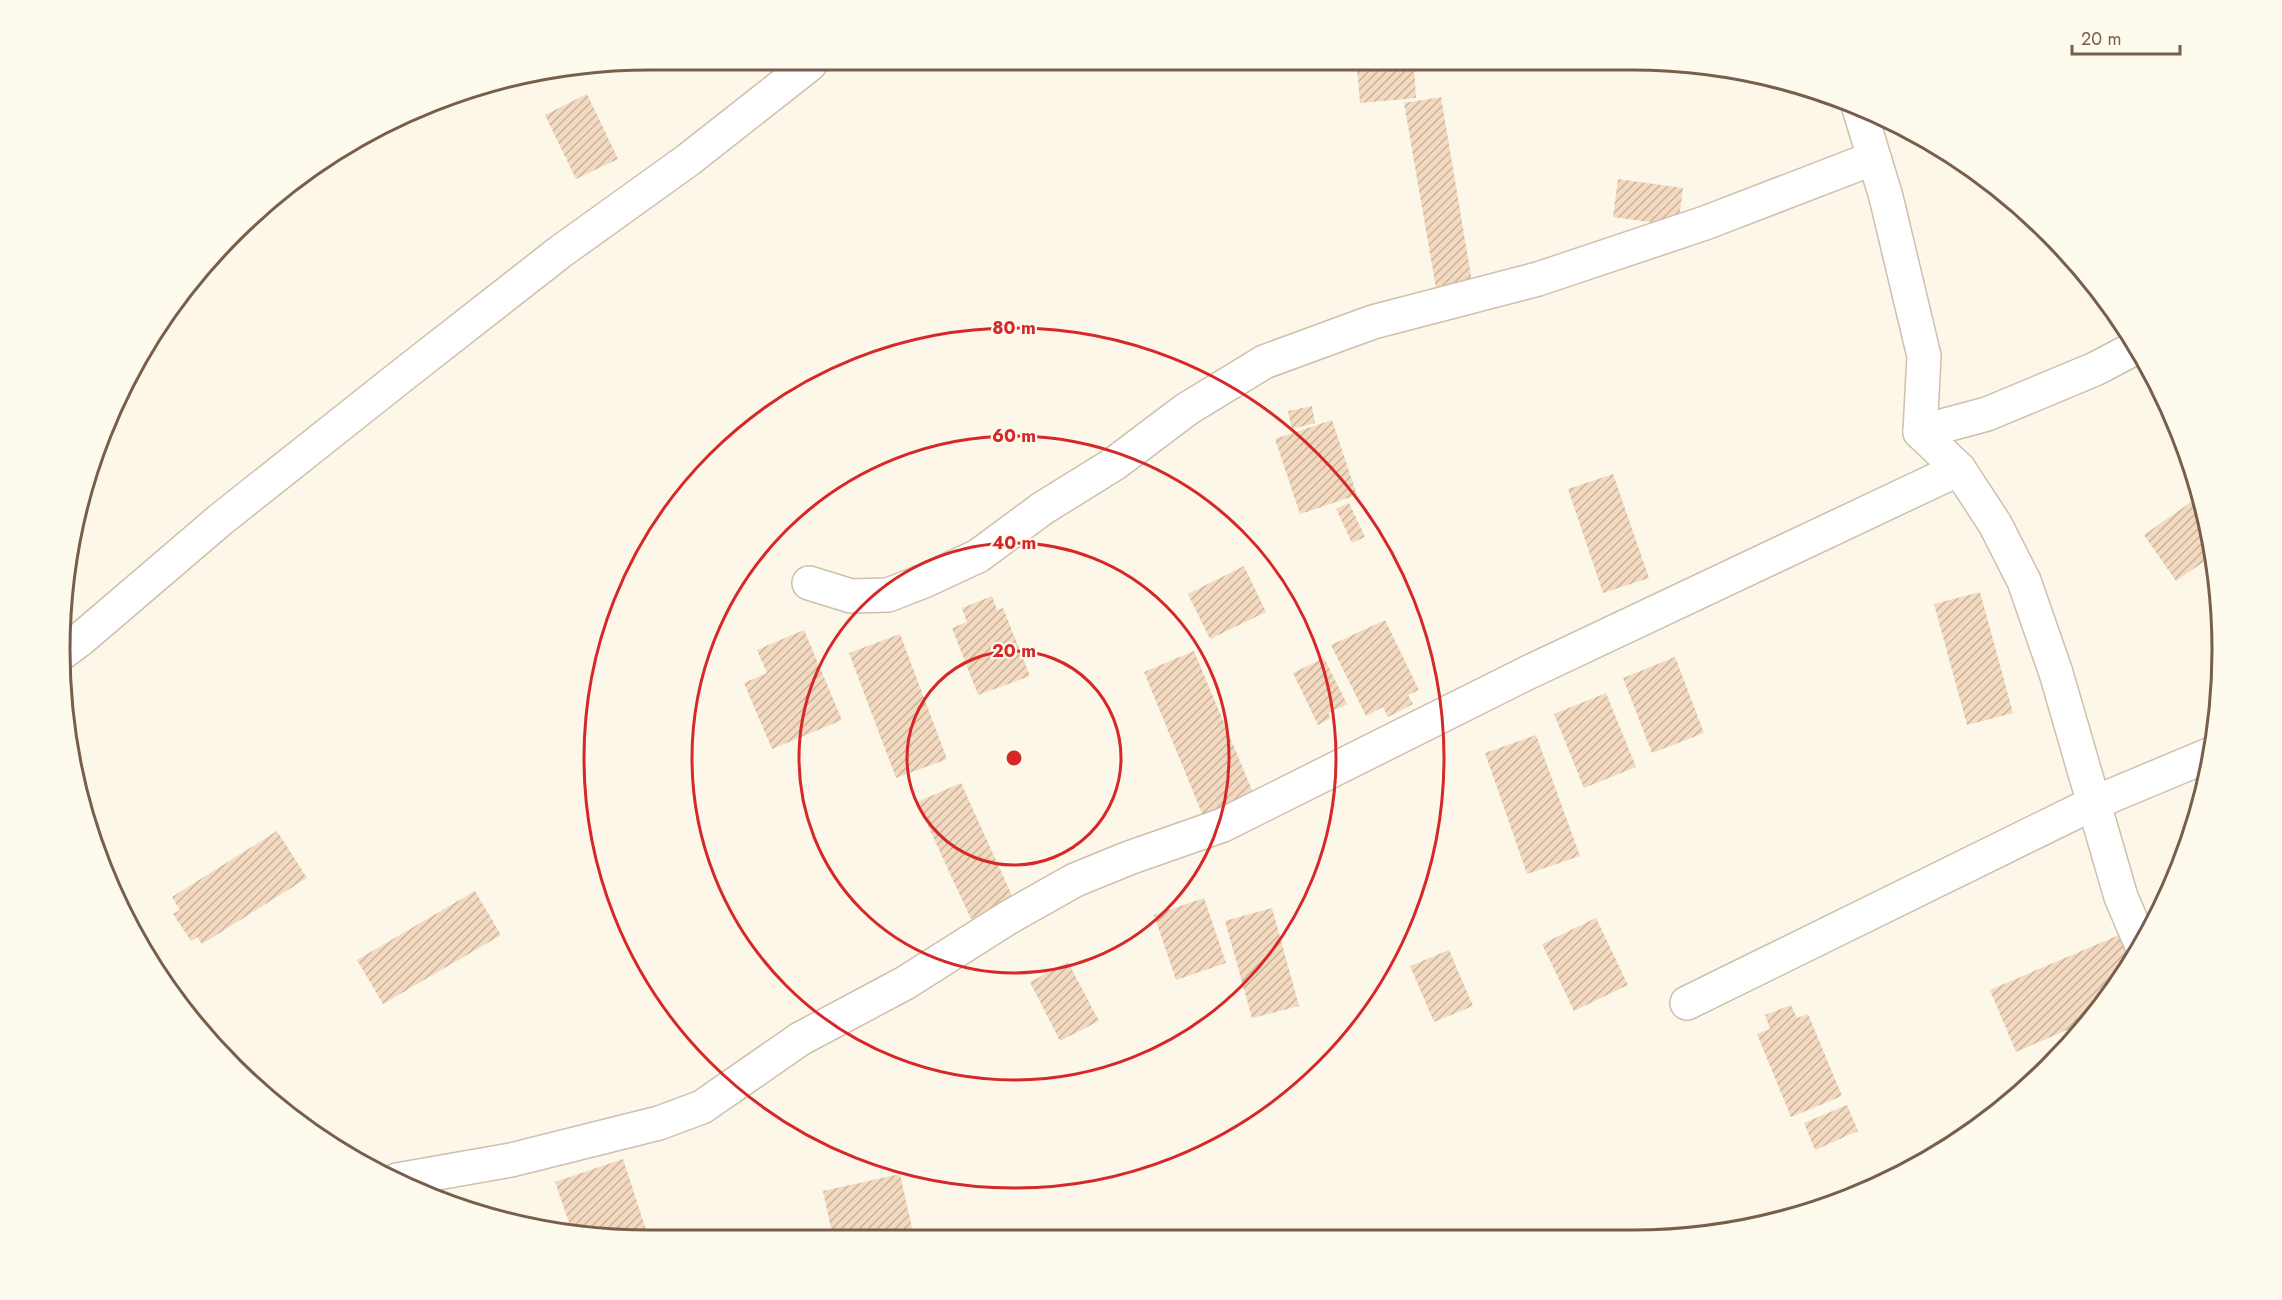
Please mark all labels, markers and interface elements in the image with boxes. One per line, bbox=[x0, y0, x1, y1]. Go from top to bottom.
scale bar bbox=[2072, 18, 2180, 56]
text: 20 m bbox=[2081, 26, 2121, 52]
text: 80 m bbox=[992, 315, 1036, 341]
text: 60 m bbox=[992, 423, 1036, 449]
text: 40 m bbox=[992, 530, 1036, 556]
text: 20 m bbox=[992, 638, 1036, 664]
centre of rings bbox=[1004, 748, 1024, 768]

